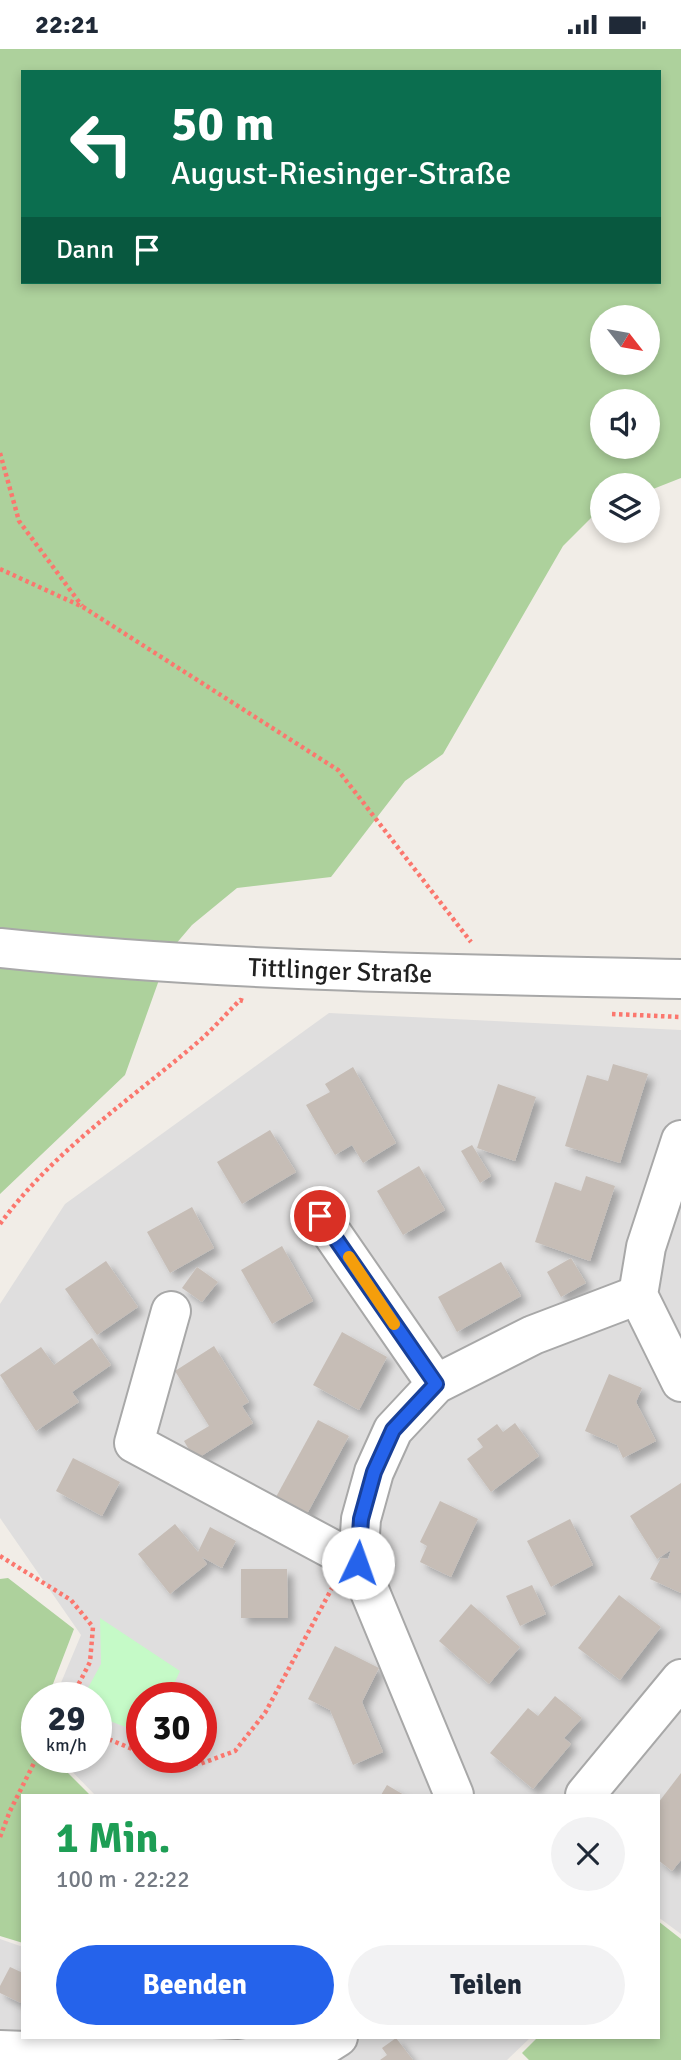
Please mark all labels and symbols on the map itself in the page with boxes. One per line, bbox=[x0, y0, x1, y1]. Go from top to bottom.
north arrow bbox=[590, 305, 660, 375]
street label: Tittlinger Straße bbox=[247, 952, 433, 991]
pin bbox=[290, 1186, 350, 1246]
position arrow bbox=[321, 1526, 395, 1600]
speed limit sign: 30 bbox=[126, 1682, 217, 1773]

